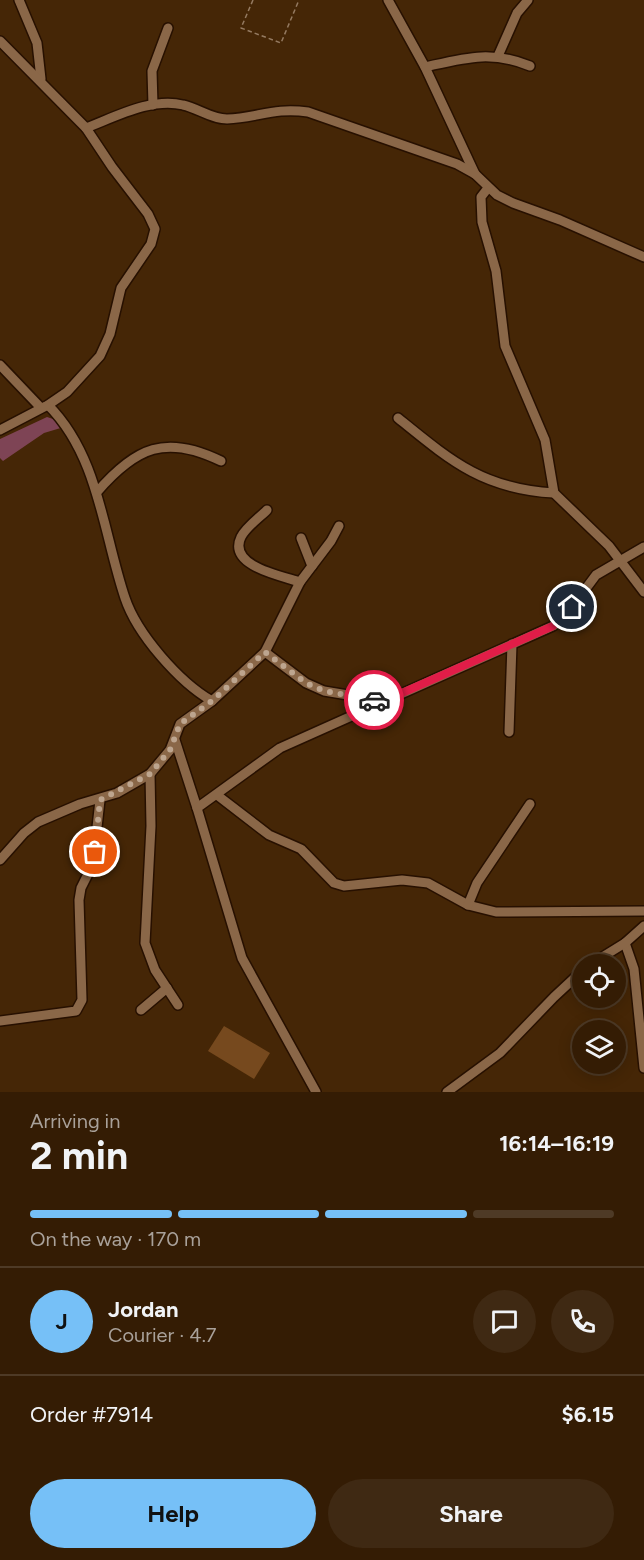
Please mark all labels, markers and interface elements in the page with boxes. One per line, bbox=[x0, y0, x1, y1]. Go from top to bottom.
pin bbox=[546, 581, 597, 632]
icon: home bbox=[555, 590, 588, 623]
courier bbox=[344, 670, 404, 730]
icon: car bbox=[358, 684, 391, 717]
pin bbox=[69, 826, 120, 877]
icon: bag bbox=[78, 835, 111, 868]
map controls bbox=[572, 954, 626, 1074]
button: locate bbox=[572, 954, 626, 1008]
button: layers bbox=[572, 1020, 626, 1074]
text: Arriving in bbox=[30, 1109, 120, 1133]
text: 16:14–16:19 bbox=[499, 1130, 614, 1157]
text: 2 min bbox=[30, 1132, 128, 1179]
text: On the way · 170 m bbox=[30, 1227, 201, 1251]
button: chat bbox=[473, 1290, 536, 1353]
button: phone bbox=[551, 1290, 614, 1353]
text: Jordan bbox=[108, 1296, 179, 1323]
text: J bbox=[55, 1308, 68, 1335]
text: Courier · 4.7 bbox=[108, 1323, 217, 1347]
text: Order #7914 bbox=[30, 1401, 153, 1428]
text: $6.15 bbox=[562, 1401, 614, 1428]
button: Help bbox=[30, 1479, 316, 1548]
button: Share bbox=[328, 1479, 614, 1548]

